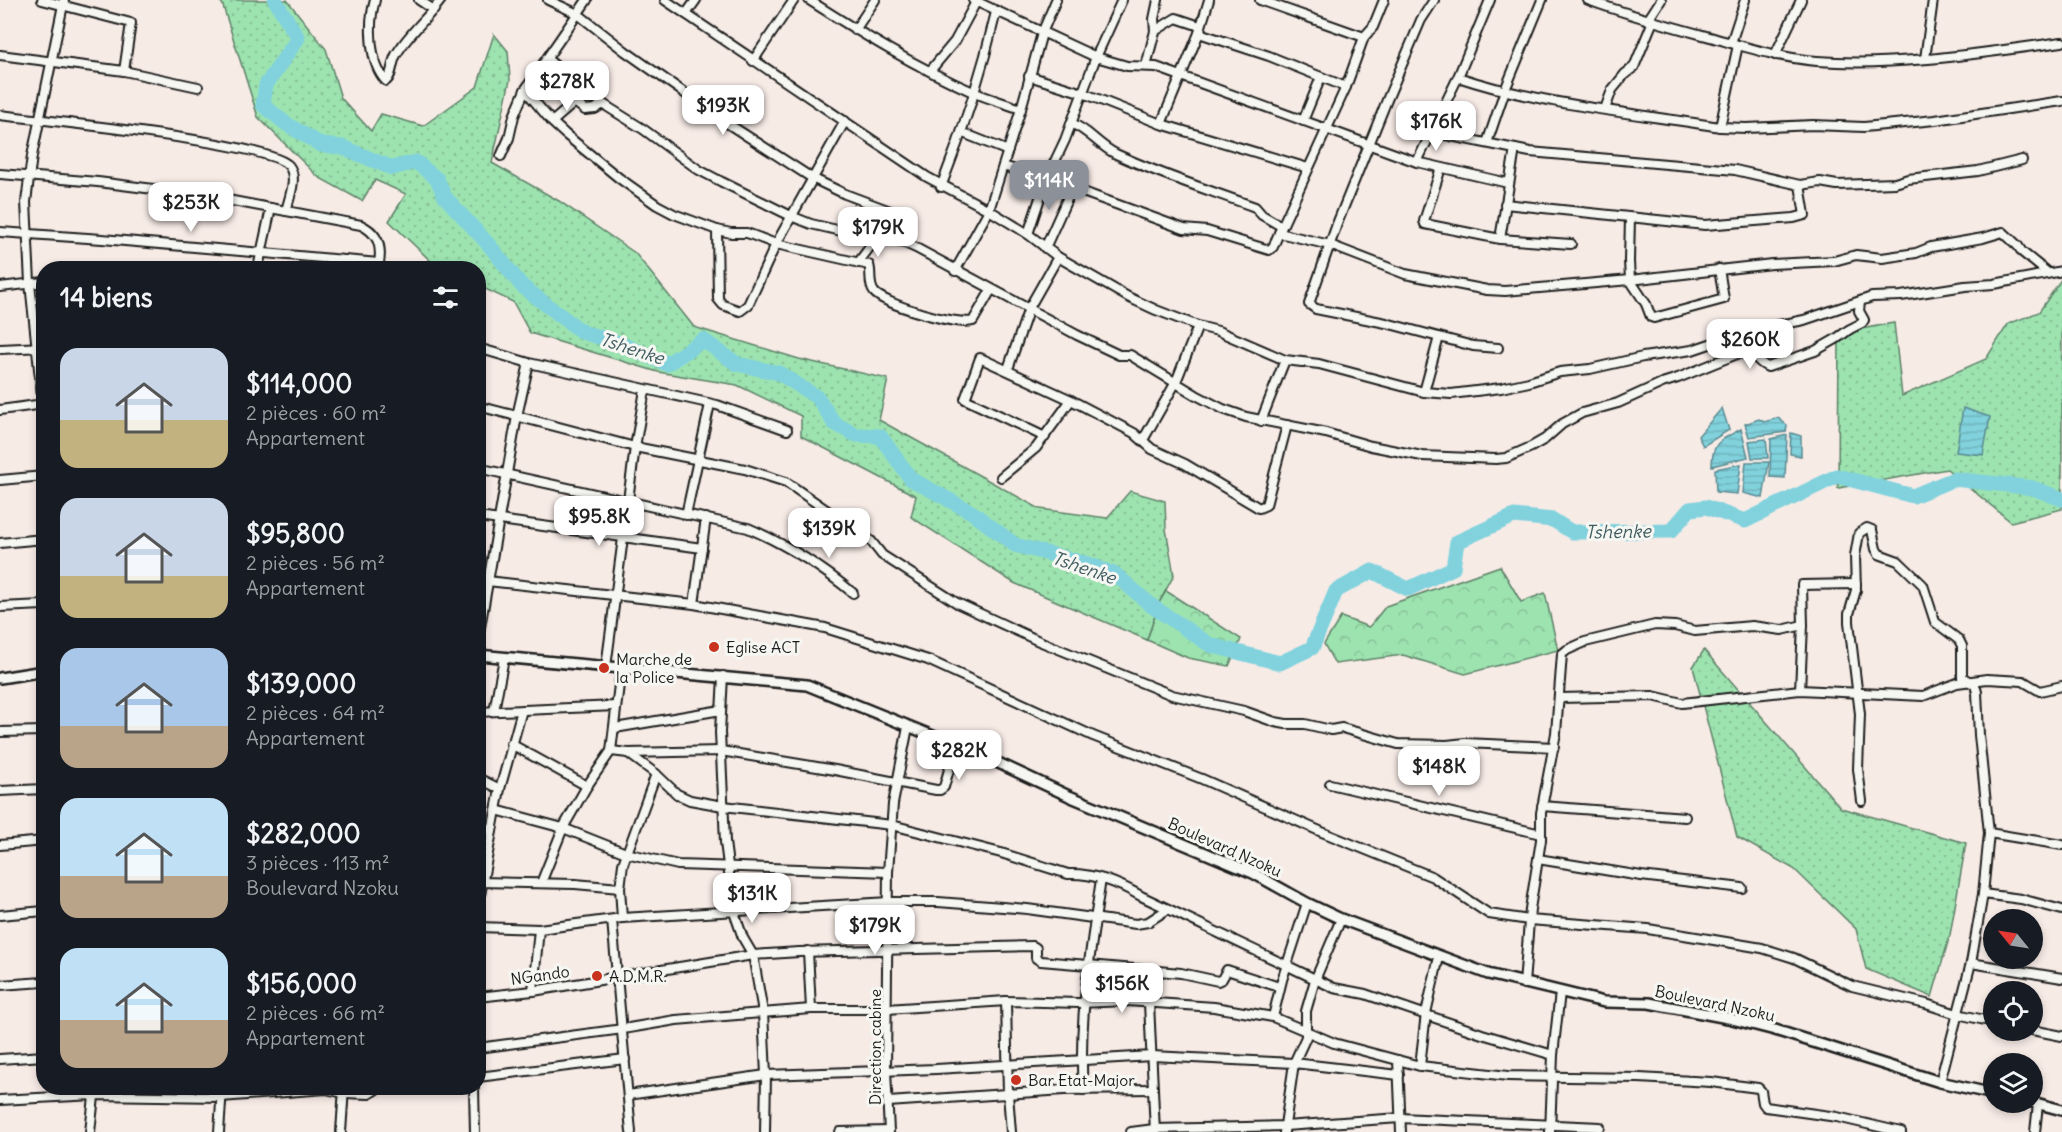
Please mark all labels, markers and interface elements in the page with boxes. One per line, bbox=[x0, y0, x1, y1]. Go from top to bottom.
pin: $278K bbox=[525, 61, 609, 112]
text: $278K bbox=[539, 68, 595, 93]
pin: $193K bbox=[681, 85, 765, 136]
text: $193K bbox=[696, 92, 750, 117]
pin: $176K bbox=[1394, 101, 1478, 152]
text: $176K bbox=[1410, 108, 1462, 133]
pin: $114K bbox=[1007, 160, 1091, 211]
text: $114K bbox=[1024, 167, 1074, 192]
pin: $253K bbox=[149, 182, 233, 233]
text: $253K bbox=[162, 189, 220, 214]
pin: $179K bbox=[836, 207, 920, 258]
text: $179K bbox=[852, 214, 904, 239]
text: 14 biens bbox=[60, 281, 153, 314]
icon: filters bbox=[429, 281, 462, 314]
pin: $260K bbox=[1708, 319, 1792, 370]
text: $260K bbox=[1720, 326, 1780, 351]
water label: Tshenke bbox=[597, 327, 668, 370]
text: $114,000 bbox=[246, 367, 352, 400]
icon: home bbox=[108, 372, 180, 444]
text: 2 pièces · 60 m² bbox=[246, 400, 387, 425]
text: Appartement bbox=[246, 425, 365, 450]
pin: $95.8K bbox=[550, 496, 648, 547]
text: $95.8K bbox=[568, 503, 630, 528]
pin: $139K bbox=[787, 508, 871, 559]
text: $139K bbox=[802, 515, 856, 540]
text: $95,800 bbox=[246, 517, 345, 550]
water label: Tshenke bbox=[1585, 519, 1652, 544]
icon: home bbox=[108, 522, 180, 594]
water label: Tshenke bbox=[1049, 546, 1120, 589]
text: 2 pièces · 56 m² bbox=[246, 550, 385, 575]
text: Appartement bbox=[246, 575, 365, 600]
place label: Eglise ACT bbox=[726, 637, 800, 657]
marker: Eglise ACT bbox=[707, 640, 721, 654]
place label: Marche de la Police bbox=[616, 649, 692, 687]
marker: Marche de la Police bbox=[597, 661, 611, 675]
text: $139,000 bbox=[246, 667, 356, 700]
icon: home bbox=[108, 672, 180, 744]
text: 2 pièces · 64 m² bbox=[246, 700, 385, 725]
text: Appartement bbox=[246, 725, 365, 750]
pin: $282K bbox=[917, 730, 1001, 781]
text: $282K bbox=[931, 737, 987, 762]
pin: $148K bbox=[1397, 746, 1481, 797]
text: $148K bbox=[1412, 753, 1466, 778]
street label: Boulevard Nzoku bbox=[1165, 813, 1285, 881]
text: $282,000 bbox=[246, 817, 361, 850]
icon: home bbox=[108, 822, 180, 894]
text: 3 pièces · 113 m² bbox=[246, 850, 389, 875]
pin: $131K bbox=[710, 873, 794, 924]
text: Boulevard Nzoku bbox=[246, 875, 399, 900]
text: $131K bbox=[727, 880, 777, 905]
pin: $179K bbox=[833, 905, 917, 956]
north arrow bbox=[1983, 909, 2043, 969]
map controls bbox=[1983, 909, 2043, 1113]
text: $179K bbox=[849, 912, 901, 937]
street label: NGando bbox=[509, 961, 571, 989]
pin: $156K bbox=[1080, 963, 1164, 1014]
place label: A.D.M.R. bbox=[609, 966, 667, 986]
text: $156,000 bbox=[246, 967, 357, 1000]
marker: A.D.M.R. bbox=[590, 969, 604, 983]
text: $156K bbox=[1095, 970, 1149, 995]
icon: home bbox=[108, 972, 180, 1044]
street label: Boulevard Nzoku bbox=[1653, 980, 1777, 1026]
button: locate bbox=[1983, 981, 2043, 1041]
street label: Direction cabine bbox=[865, 989, 885, 1105]
text: 2 pièces · 66 m² bbox=[246, 1000, 385, 1025]
text: Appartement bbox=[246, 1025, 365, 1050]
button: layers bbox=[1983, 1053, 2043, 1113]
place label: Bar Etat-Major bbox=[1028, 1070, 1135, 1090]
marker: Bar Etat-Major bbox=[1009, 1073, 1023, 1087]

